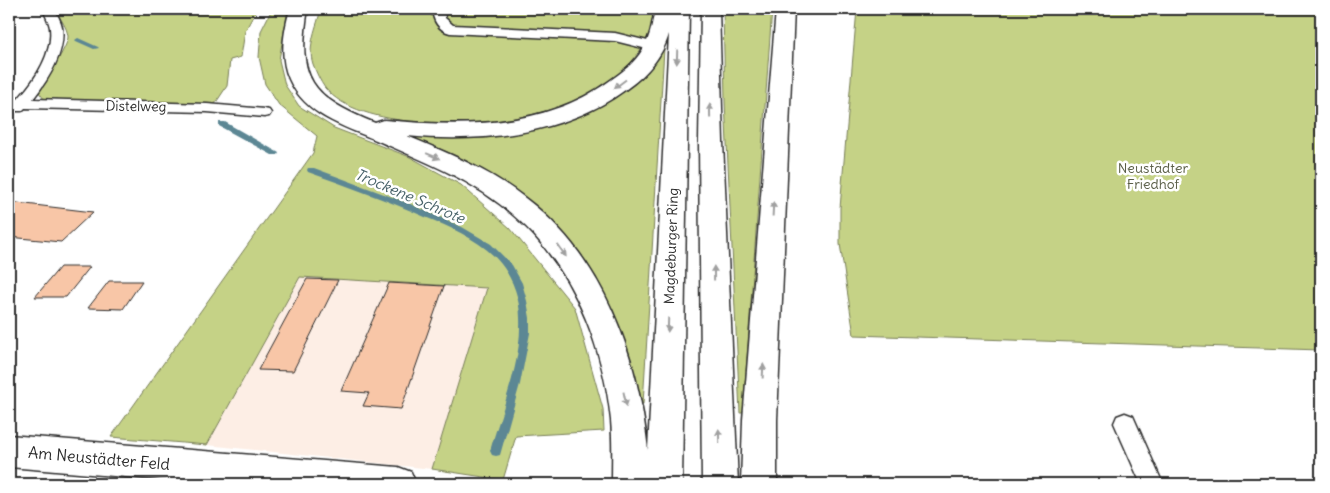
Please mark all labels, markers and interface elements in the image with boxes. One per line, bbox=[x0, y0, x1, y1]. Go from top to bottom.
one-way arrow bbox=[672, 50, 680, 66]
one-way arrow bbox=[614, 79, 627, 90]
street label: Distelweg bbox=[105, 96, 167, 116]
one-way arrow bbox=[706, 102, 714, 118]
one-way arrow bbox=[426, 152, 440, 160]
park label: Neustädter Friedhof bbox=[1118, 159, 1188, 193]
water label: Trockene Schrote bbox=[353, 164, 468, 228]
street label: Magdeburger Ring bbox=[660, 187, 682, 305]
one-way arrow bbox=[769, 201, 777, 217]
one-way arrow bbox=[557, 244, 567, 258]
one-way arrow bbox=[710, 265, 718, 281]
one-way arrow bbox=[664, 317, 672, 333]
one-way arrow bbox=[760, 363, 768, 379]
one-way arrow bbox=[621, 392, 629, 408]
one-way arrow bbox=[715, 427, 723, 443]
street label: Am Neustädter Feld bbox=[27, 442, 171, 474]

